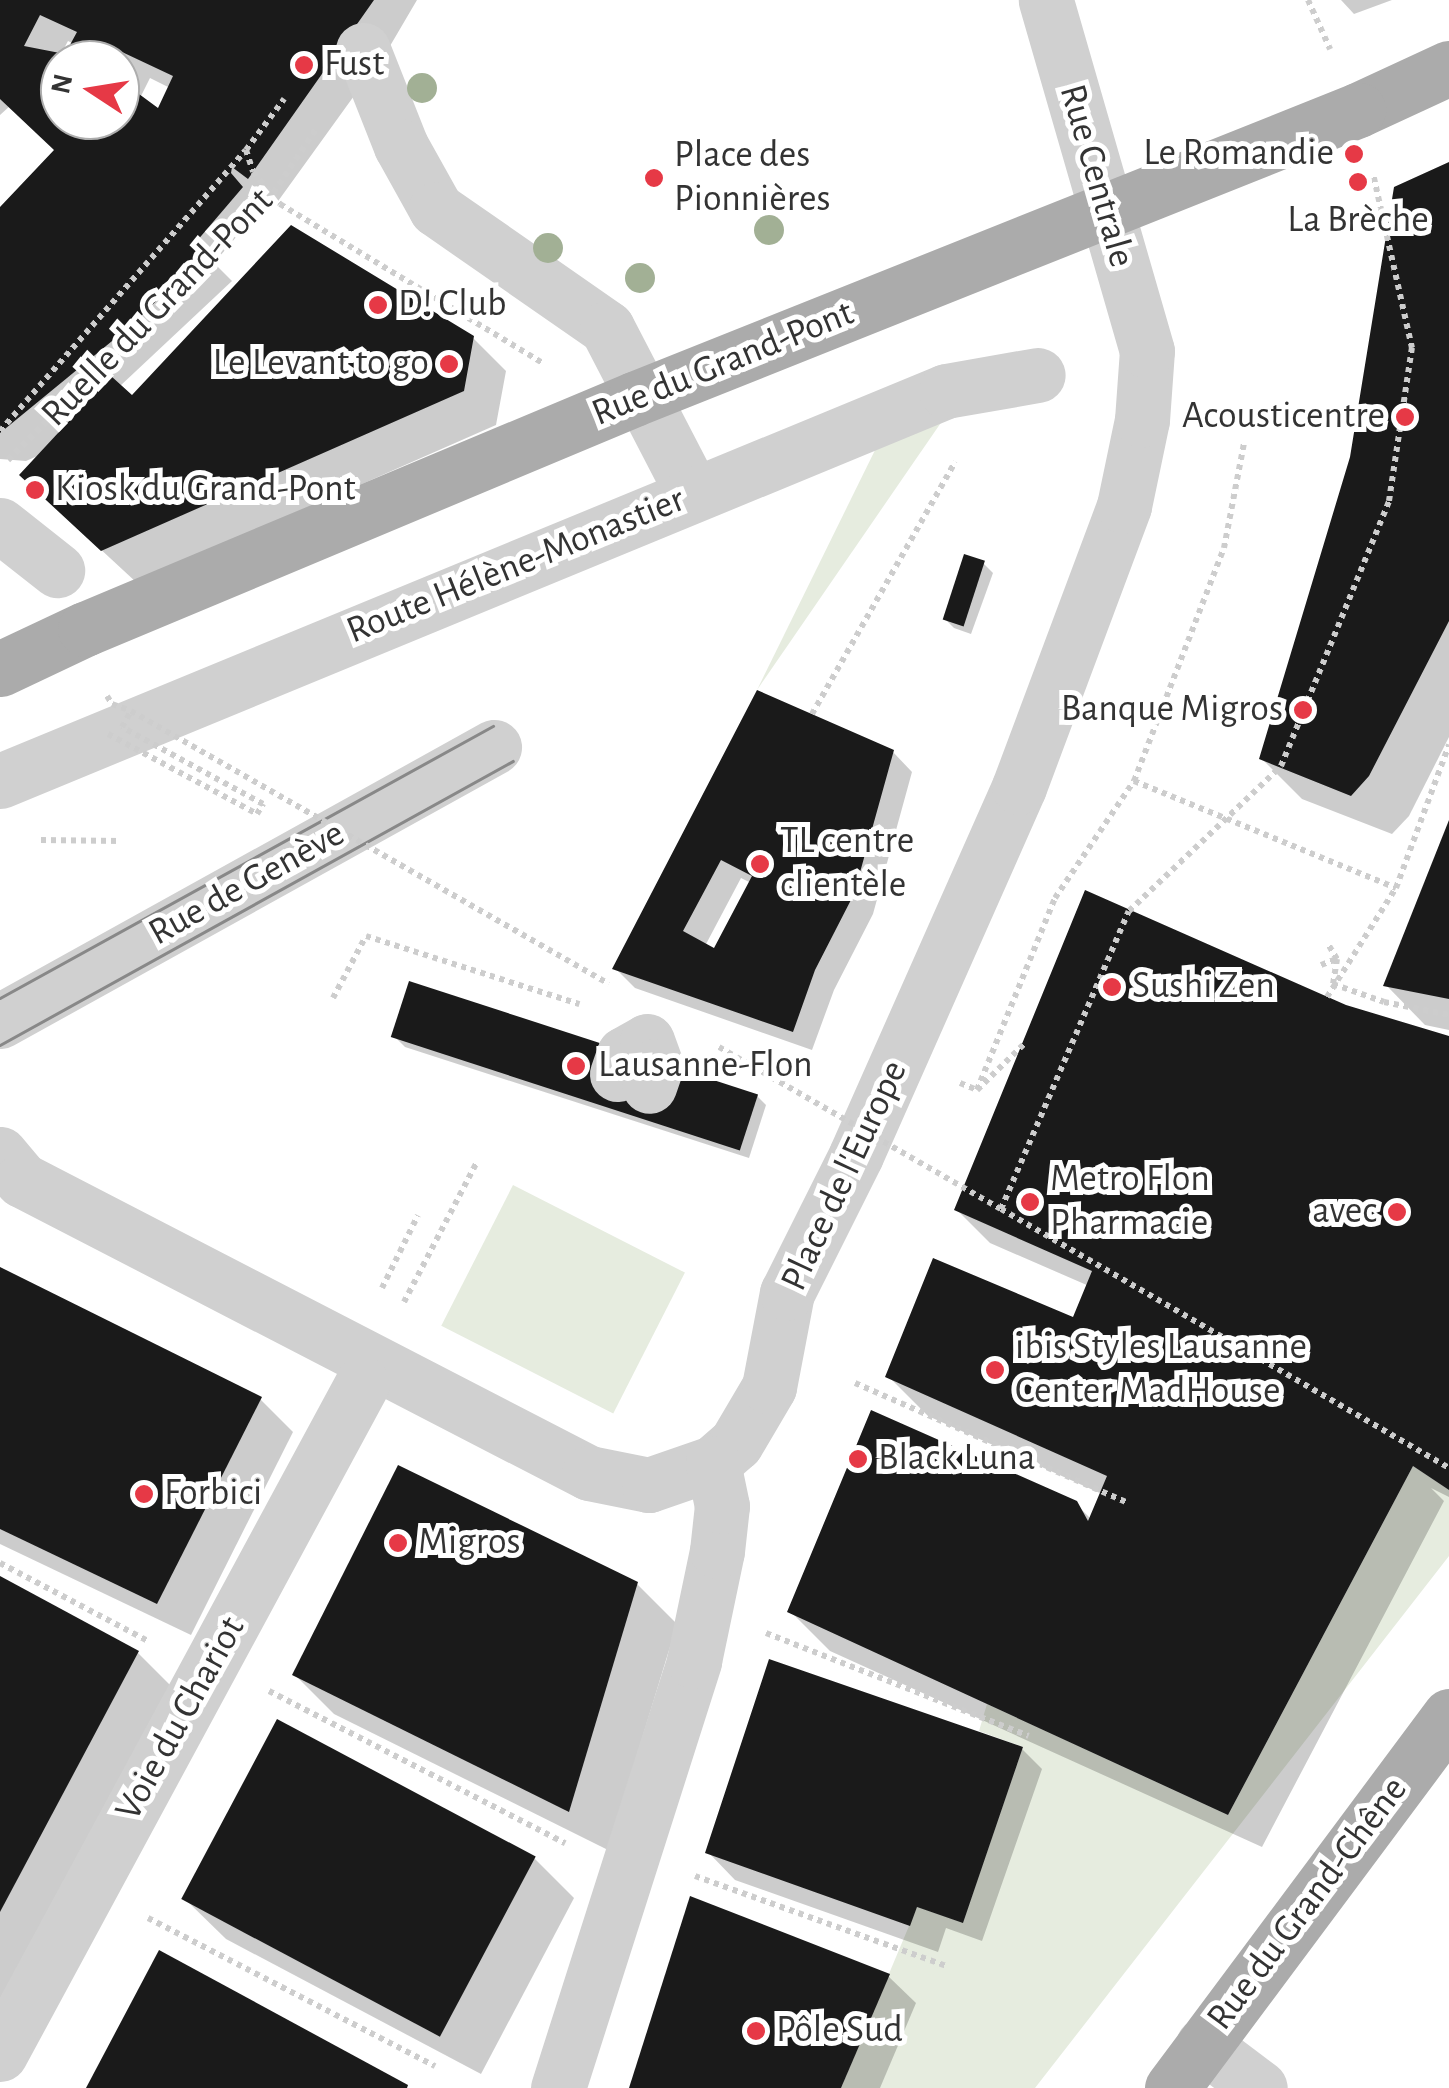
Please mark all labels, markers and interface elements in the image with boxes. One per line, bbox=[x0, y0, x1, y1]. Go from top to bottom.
north arrow bbox=[40, 40, 140, 140]
place label: Fust bbox=[324, 42, 384, 88]
marker: Fust bbox=[293, 54, 315, 76]
text: N bbox=[47, 72, 78, 97]
street label: Rue Centrale bbox=[1048, 79, 1144, 273]
place label: Le Romandie bbox=[1143, 131, 1334, 177]
place label: Place des Pionnières bbox=[674, 133, 831, 222]
marker: Le Romandie bbox=[1343, 143, 1365, 165]
marker: Place des Pionnières bbox=[643, 167, 665, 189]
marker: La Brèche bbox=[1347, 171, 1369, 193]
street label: Ruelle du Grand-Pont bbox=[32, 179, 284, 437]
place label: La Brèche bbox=[1287, 198, 1429, 244]
place label: D! Club bbox=[398, 282, 507, 328]
street label: Rue du Grand-Pont bbox=[586, 291, 860, 437]
marker: D! Club bbox=[367, 294, 389, 316]
place label: Le Levant to go bbox=[213, 341, 429, 387]
marker: Le Levant to go bbox=[438, 353, 460, 375]
place label: Acousticentre bbox=[1182, 394, 1385, 440]
marker: Acousticentre bbox=[1394, 406, 1416, 428]
place label: Kiosk du Grand-Pont bbox=[55, 467, 356, 513]
street label: Route Hélène-Monastier bbox=[340, 477, 692, 655]
marker: Kiosk du Grand-Pont bbox=[24, 479, 46, 501]
place label: Banque Migros bbox=[1061, 687, 1283, 733]
marker: Banque Migros bbox=[1292, 699, 1314, 721]
street label: Rue de Genève bbox=[141, 812, 353, 956]
place label: TL centre clientèle bbox=[780, 819, 914, 908]
marker: TL centre clientèle bbox=[749, 853, 771, 875]
place label: Sushi Zen bbox=[1132, 964, 1275, 1010]
marker: Sushi Zen bbox=[1101, 976, 1123, 998]
place label: Lausanne-Flon bbox=[598, 1043, 813, 1089]
marker: Lausanne-Flon bbox=[563, 1053, 589, 1079]
street label: Place de l'Europe bbox=[772, 1054, 918, 1298]
place label: Metro Flon Pharmacie bbox=[1050, 1157, 1210, 1246]
place label: avec bbox=[1312, 1189, 1377, 1235]
marker: Metro Flon Pharmacie bbox=[1019, 1191, 1041, 1213]
marker: avec bbox=[1386, 1201, 1408, 1223]
place label: ibis Styles Lausanne Center MadHouse bbox=[1015, 1325, 1307, 1415]
marker: ibis Styles Lausanne Center MadHouse bbox=[984, 1359, 1006, 1381]
place label: Black Luna bbox=[878, 1436, 1035, 1482]
marker: Black Luna bbox=[847, 1448, 869, 1470]
place label: Forbici bbox=[164, 1471, 262, 1517]
marker: Forbici bbox=[133, 1483, 155, 1505]
place label: Migros bbox=[418, 1520, 521, 1566]
marker: Migros bbox=[387, 1532, 409, 1554]
street label: Voie du Chariot bbox=[106, 1609, 256, 1829]
street label: Rue du Grand-Chêne bbox=[1198, 1768, 1418, 2040]
place label: Pôle Sud bbox=[776, 2008, 903, 2054]
marker: Pôle Sud bbox=[745, 2020, 767, 2042]

